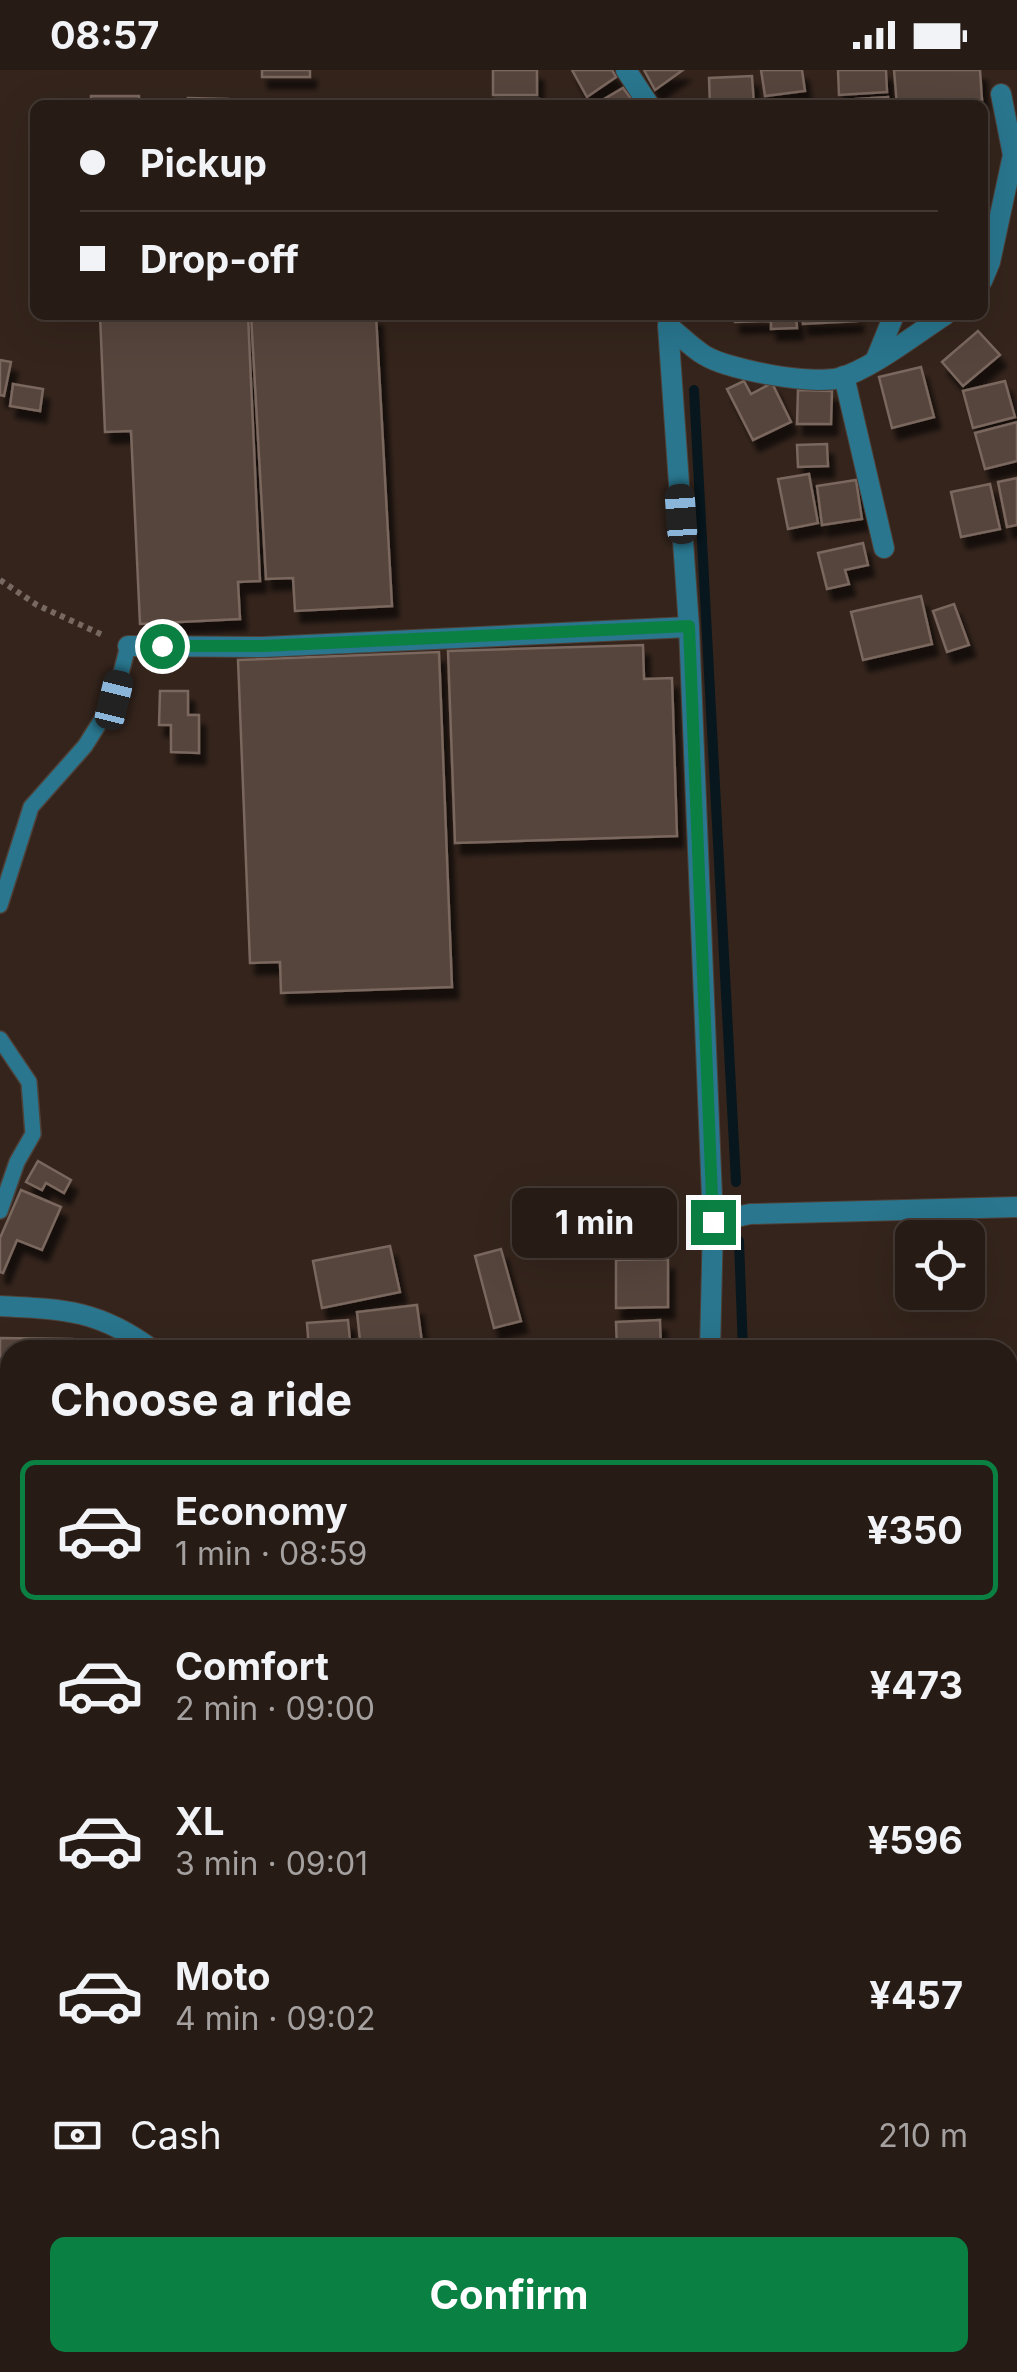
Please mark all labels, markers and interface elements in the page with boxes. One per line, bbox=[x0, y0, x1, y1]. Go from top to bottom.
text: 08:57 bbox=[50, 12, 159, 58]
text: Pickup bbox=[140, 140, 267, 186]
text: Drop-off bbox=[140, 236, 299, 282]
car bbox=[664, 483, 698, 545]
route start bbox=[140, 624, 185, 669]
car bbox=[92, 667, 136, 733]
callout: 1 min bbox=[513, 1187, 678, 1257]
route end bbox=[691, 1200, 736, 1245]
text: 1 min bbox=[555, 1203, 634, 1242]
map controls bbox=[895, 1220, 985, 1310]
button: locate bbox=[895, 1220, 985, 1310]
text: Choose a ride bbox=[50, 1372, 352, 1427]
icon: car bbox=[55, 1485, 145, 1575]
text: Economy bbox=[175, 1488, 348, 1534]
text: ¥350 bbox=[867, 1507, 963, 1553]
text: 1 min · 08:59 bbox=[175, 1534, 367, 1573]
icon: car bbox=[55, 1640, 145, 1730]
text: Comfort bbox=[175, 1643, 329, 1689]
text: ¥473 bbox=[870, 1662, 963, 1708]
text: 2 min · 09:00 bbox=[175, 1689, 375, 1728]
icon: car bbox=[55, 1795, 145, 1885]
text: XL bbox=[175, 1798, 225, 1844]
text: ¥596 bbox=[868, 1817, 963, 1863]
text: 3 min · 09:01 bbox=[175, 1844, 368, 1883]
icon: car bbox=[55, 1950, 145, 2040]
text: Moto bbox=[175, 1953, 271, 1999]
text: ¥457 bbox=[869, 1972, 963, 2018]
text: 4 min · 09:02 bbox=[175, 1999, 376, 2038]
icon: cash bbox=[50, 2108, 105, 2163]
text: Cash bbox=[130, 2112, 222, 2158]
text: 210 m bbox=[878, 2116, 968, 2155]
button: Confirm bbox=[50, 2237, 968, 2352]

